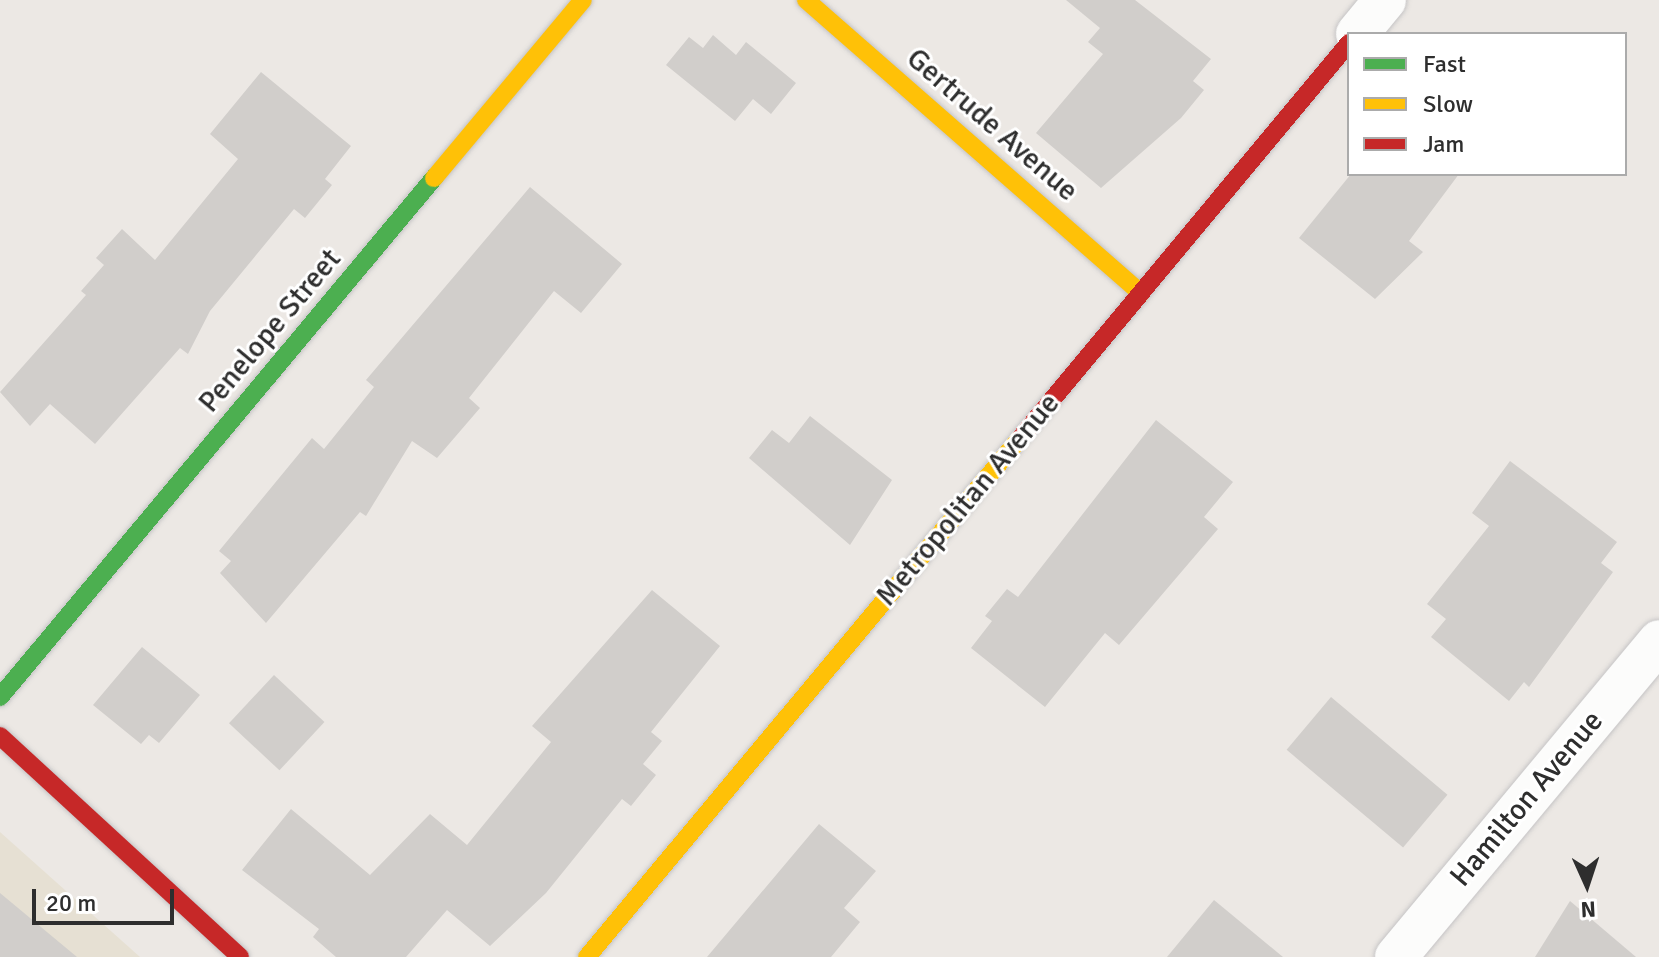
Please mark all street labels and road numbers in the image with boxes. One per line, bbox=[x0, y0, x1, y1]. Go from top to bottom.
street label: Gertrude Avenue bbox=[899, 41, 1085, 209]
street label: Penelope Street bbox=[191, 242, 349, 420]
street label: Metropolitan Avenue bbox=[869, 386, 1067, 614]
street label: Hamilton Avenue bbox=[1443, 704, 1611, 894]

